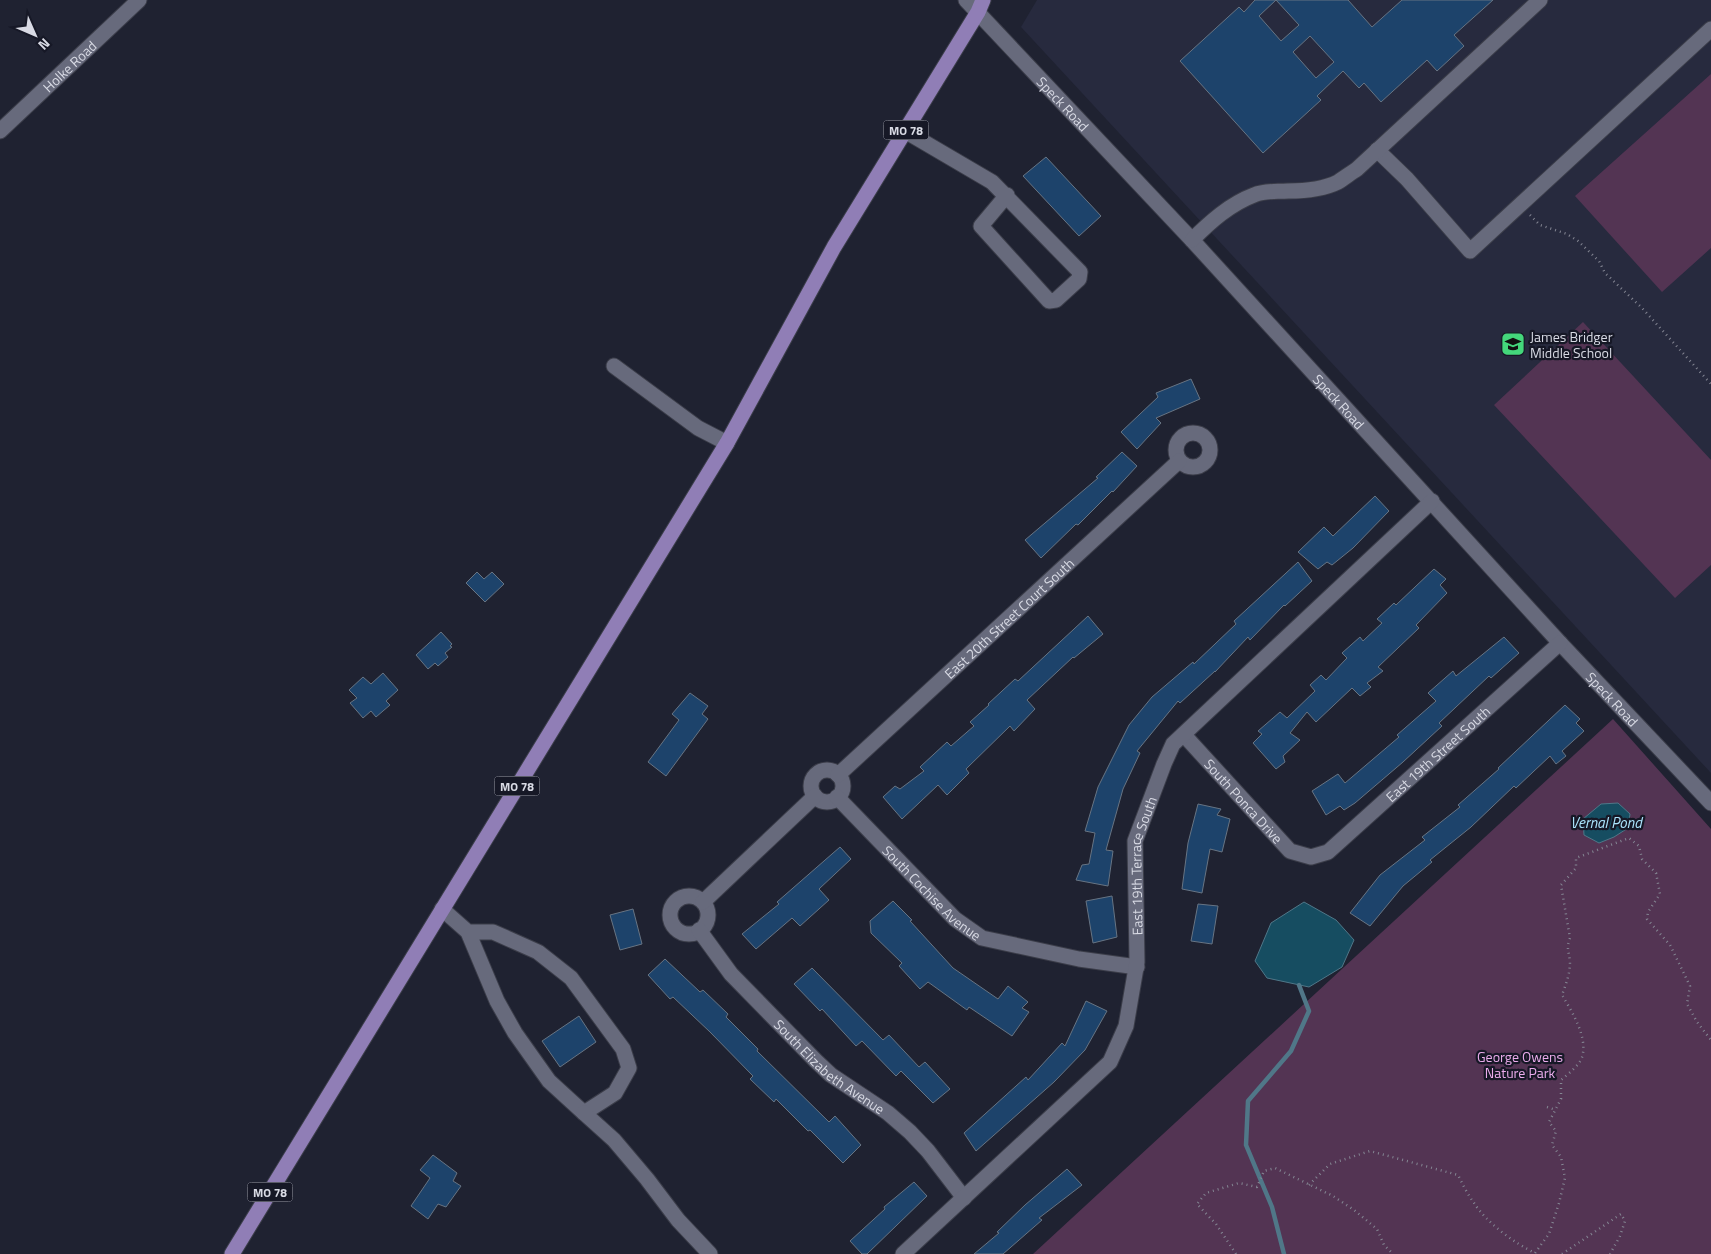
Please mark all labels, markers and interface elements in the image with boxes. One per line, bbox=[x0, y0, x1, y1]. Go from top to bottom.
north arrow bbox=[10, 10, 60, 60]
text: N bbox=[34, 34, 55, 55]
street label: Holke Road bbox=[38, 35, 101, 96]
street label: Speck Road bbox=[1032, 71, 1094, 135]
road number: MO 78 bbox=[884, 120, 928, 140]
place label: James Bridger Middle School bbox=[1530, 326, 1613, 363]
school or university icon: James Bridger Middle School bbox=[1500, 331, 1526, 357]
street label: Speck Road bbox=[1308, 369, 1370, 434]
street label: East 20th Street Court South bbox=[939, 553, 1078, 683]
street label: Speck Road bbox=[1581, 667, 1644, 731]
street label: East 19th Street South bbox=[1380, 701, 1494, 806]
street label: South Ponca Drive bbox=[1200, 754, 1288, 848]
road number: MO 78 bbox=[494, 776, 540, 796]
street label: East 19th Terrace South bbox=[1124, 793, 1161, 936]
water label: Vernal Pond bbox=[1570, 811, 1643, 834]
street label: South Cochise Avenue bbox=[878, 840, 986, 945]
street label: South Elizabeth Avenue bbox=[770, 1014, 889, 1119]
park label: George Owens Nature Park bbox=[1477, 1046, 1563, 1083]
road number: MO 78 bbox=[248, 1182, 292, 1202]

